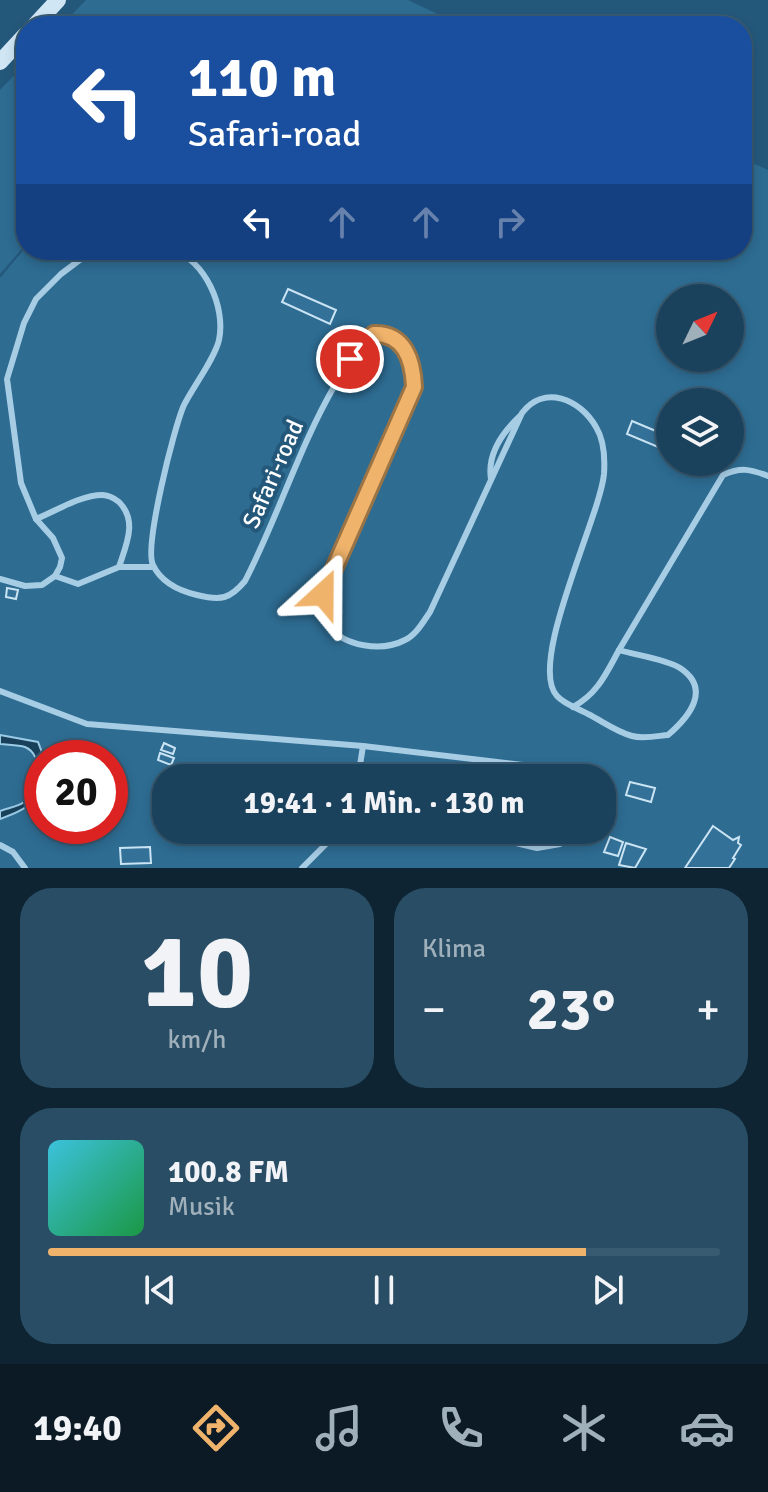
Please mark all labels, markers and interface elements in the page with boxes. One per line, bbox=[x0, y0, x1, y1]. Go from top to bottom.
text: 110 m bbox=[188, 43, 336, 112]
icon: left bbox=[56, 48, 160, 152]
text: Safari-road bbox=[188, 112, 361, 157]
icon: left bbox=[236, 200, 280, 244]
icon: ahead bbox=[320, 200, 364, 244]
icon: ahead bbox=[404, 200, 448, 244]
icon: right bbox=[488, 200, 532, 244]
north arrow bbox=[656, 284, 744, 372]
map controls bbox=[656, 284, 744, 476]
pin bbox=[316, 325, 384, 393]
icon: arrive bbox=[328, 337, 372, 381]
button: layers bbox=[656, 388, 744, 476]
street label: Safari-road bbox=[236, 415, 310, 533]
position arrow bbox=[281, 552, 365, 636]
speed limit sign: 20 bbox=[24, 740, 128, 844]
text: 19:41 · 1 Min. · 130 m bbox=[243, 785, 525, 822]
text: 10 bbox=[141, 908, 253, 1036]
text: Klima bbox=[422, 933, 486, 965]
text: 23° bbox=[527, 973, 615, 1047]
text: − bbox=[422, 983, 446, 1037]
text: + bbox=[696, 983, 720, 1037]
text: km/h bbox=[168, 1024, 226, 1056]
text: 100.8 FM bbox=[168, 1154, 289, 1191]
text: Musik bbox=[168, 1191, 235, 1223]
icon: previous bbox=[138, 1268, 182, 1312]
icon: pause bbox=[362, 1268, 406, 1312]
icon: next bbox=[586, 1268, 630, 1312]
icon: directions bbox=[188, 1400, 244, 1456]
icon: music bbox=[311, 1400, 367, 1456]
icon: phone bbox=[433, 1400, 489, 1456]
icon: climate bbox=[556, 1400, 612, 1456]
icon: car bbox=[679, 1400, 735, 1456]
text: 19:40 bbox=[33, 1406, 122, 1451]

